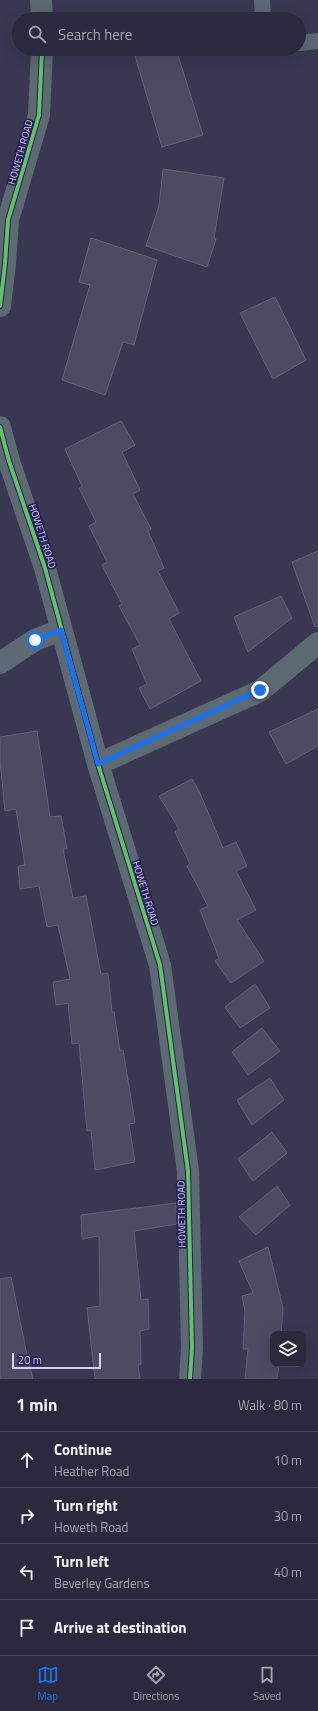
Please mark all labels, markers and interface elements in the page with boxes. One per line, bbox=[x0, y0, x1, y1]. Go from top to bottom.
search box bbox=[12, 12, 306, 56]
icon: search bbox=[26, 23, 48, 45]
text: Search here bbox=[58, 23, 132, 46]
street label: HOWETH ROAD bbox=[4, 118, 37, 186]
street label: HOWETH ROAD bbox=[25, 502, 60, 570]
route start bbox=[26, 631, 44, 649]
route end bbox=[251, 681, 269, 699]
street label: HOWETH ROAD bbox=[129, 859, 162, 927]
street label: HOWETH ROAD bbox=[173, 1180, 190, 1248]
map controls bbox=[270, 1331, 306, 1367]
button: layers bbox=[270, 1331, 306, 1367]
scale bar bbox=[12, 1351, 101, 1370]
text: 20 m bbox=[18, 1352, 42, 1368]
text: 1 min bbox=[16, 1392, 57, 1418]
text: Walk · 80 m bbox=[238, 1395, 302, 1415]
text: Continue bbox=[54, 1438, 112, 1461]
icon: ahead bbox=[16, 1449, 38, 1471]
text: 10 m bbox=[274, 1450, 302, 1470]
text: Heather Road bbox=[54, 1461, 129, 1481]
text: Turn right bbox=[54, 1494, 118, 1517]
icon: right bbox=[16, 1505, 38, 1527]
text: 30 m bbox=[274, 1506, 302, 1526]
text: Howeth Road bbox=[54, 1517, 128, 1537]
text: Turn left bbox=[54, 1550, 109, 1573]
icon: left bbox=[16, 1561, 38, 1583]
text: 40 m bbox=[274, 1562, 302, 1582]
text: Beverley Gardens bbox=[54, 1573, 150, 1593]
text: Arrive at destination bbox=[54, 1616, 187, 1639]
icon: arrive bbox=[16, 1617, 38, 1639]
tab: Map bbox=[37, 1664, 59, 1704]
tab: Directions bbox=[133, 1664, 179, 1704]
tab: Saved bbox=[253, 1664, 281, 1704]

